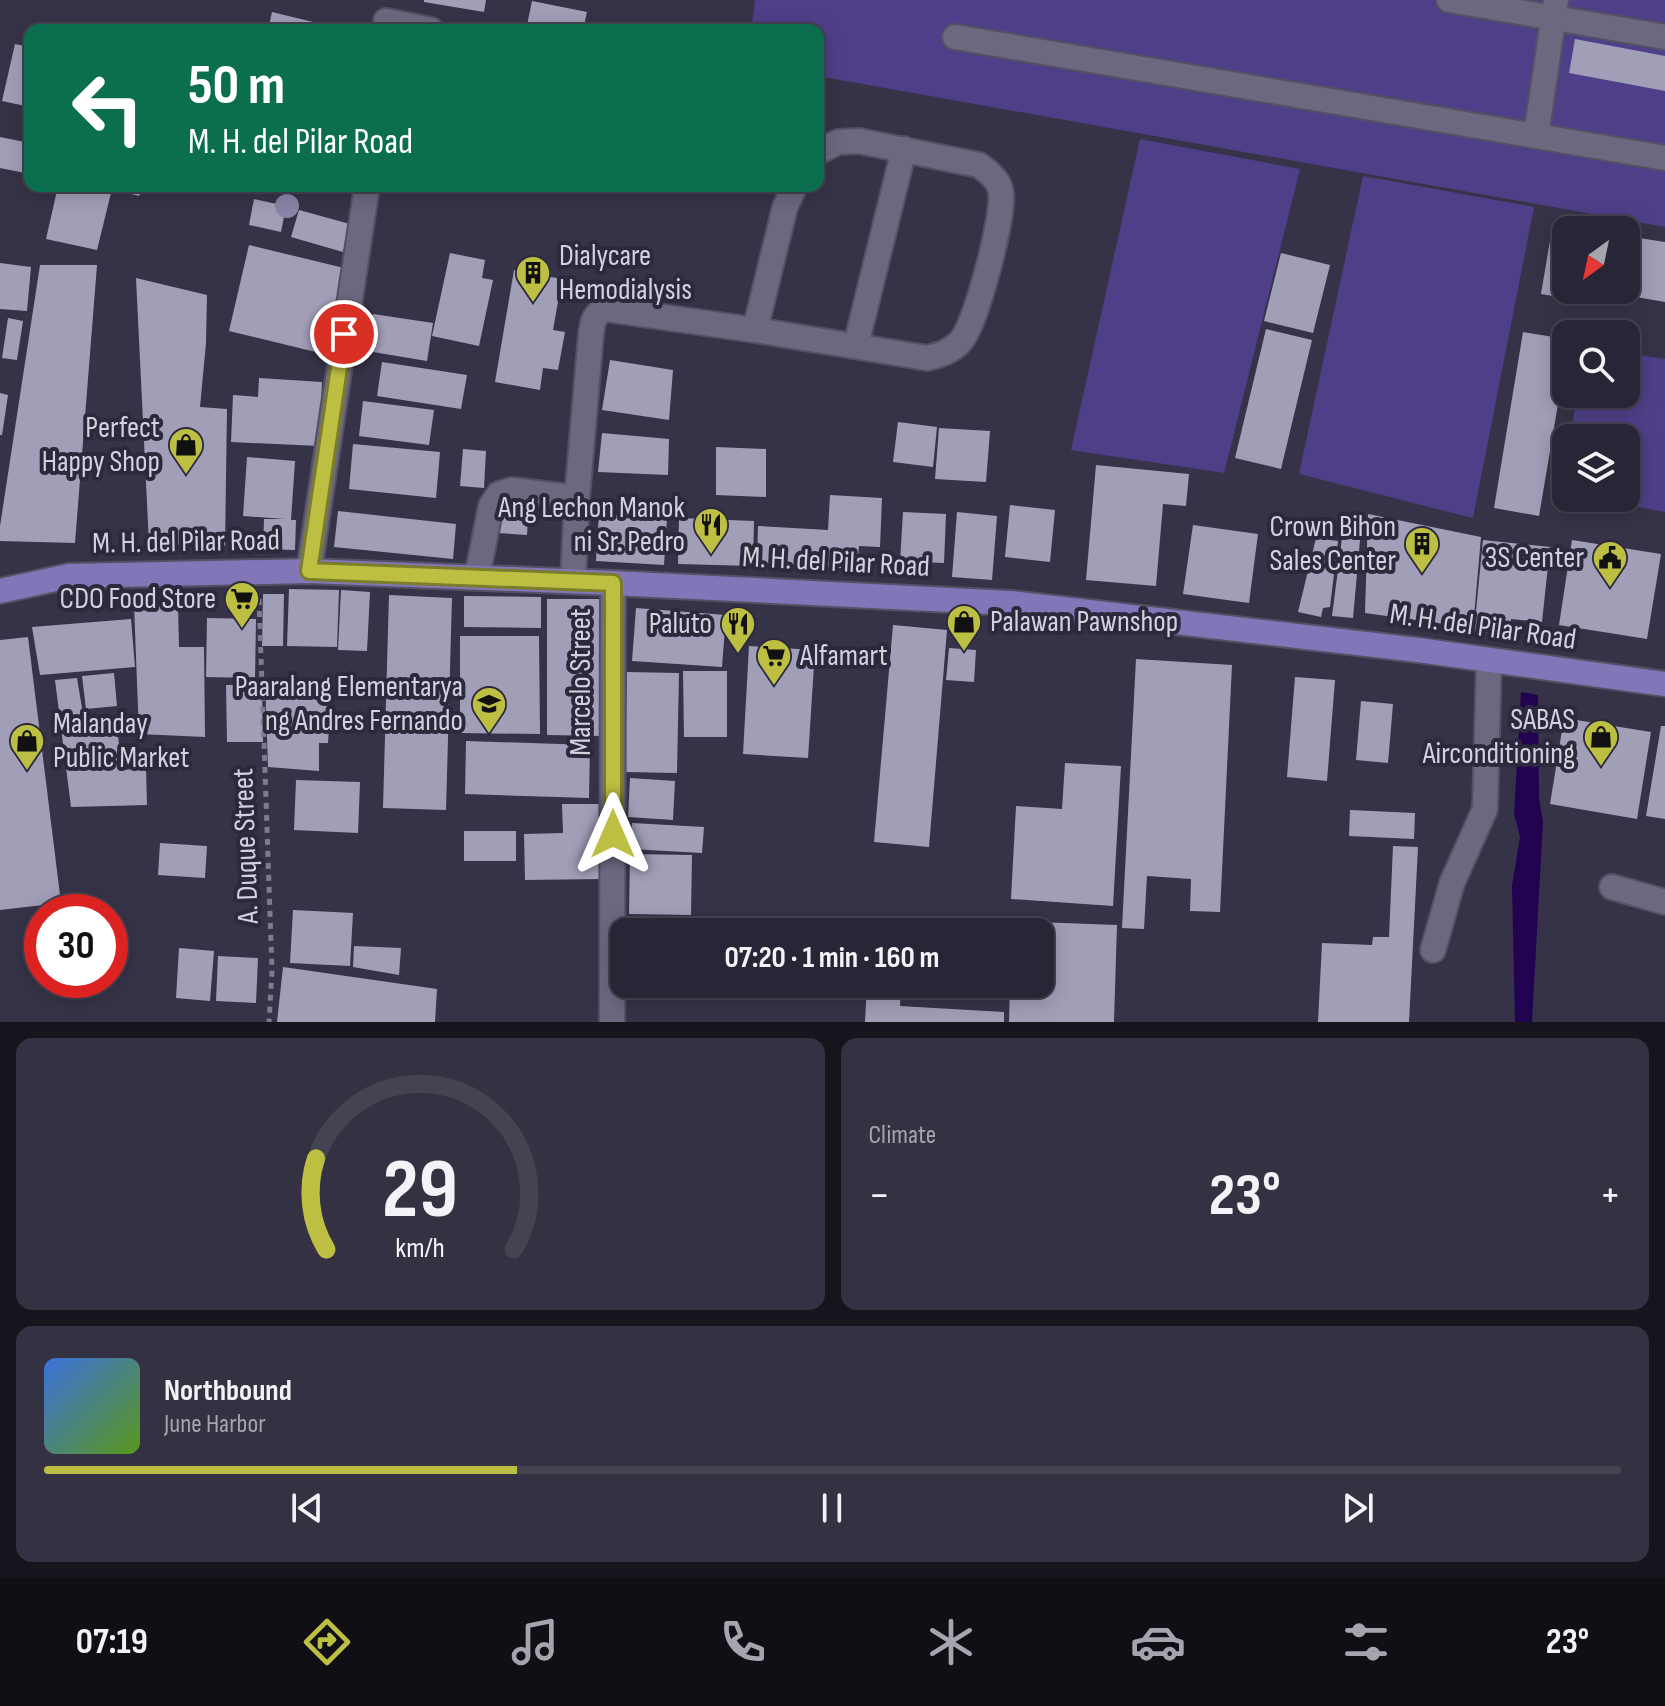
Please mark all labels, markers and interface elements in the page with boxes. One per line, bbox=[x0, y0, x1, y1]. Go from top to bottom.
text: 50 m bbox=[188, 53, 285, 120]
icon: left bbox=[56, 56, 160, 160]
text: M. H. del Pilar Road bbox=[188, 121, 413, 164]
north arrow bbox=[1552, 216, 1640, 304]
map controls bbox=[1552, 216, 1640, 512]
place label: Dialycare Hemodialysis bbox=[559, 238, 692, 308]
building icon: Dialycare Hemodialysis bbox=[514, 254, 552, 304]
pin bbox=[310, 300, 378, 368]
icon: arrive bbox=[322, 312, 366, 356]
button: search bbox=[1552, 320, 1640, 408]
place label: Perfect Happy Shop bbox=[42, 410, 160, 480]
button: layers bbox=[1552, 424, 1640, 512]
shop icon: Perfect Happy Shop bbox=[167, 426, 205, 476]
place label: Ang Lechon Manok ni Sr. Pedro bbox=[497, 490, 686, 560]
restaurant icon: Ang Lechon Manok ni Sr. Pedro bbox=[692, 506, 730, 556]
place label: Crown Bihon Sales Center bbox=[1269, 509, 1396, 579]
street label: M. H. del Pilar Road bbox=[92, 522, 280, 562]
building icon: Crown Bihon Sales Center bbox=[1403, 525, 1441, 575]
street label: M. H. del Pilar Road bbox=[741, 539, 931, 585]
public building icon: 3S Center bbox=[1591, 539, 1629, 589]
place label: 3S Center bbox=[1485, 540, 1584, 576]
supermarket icon: CDO Food Store bbox=[223, 580, 261, 630]
place label: CDO Food Store bbox=[60, 581, 216, 617]
street label: M. H. del Pilar Road bbox=[1388, 596, 1578, 658]
shop icon: Palawan Pawnshop bbox=[945, 603, 983, 653]
place label: Palawan Pawnshop bbox=[990, 604, 1178, 640]
restaurant icon: Paluto bbox=[719, 605, 757, 655]
place label: Paluto bbox=[649, 606, 712, 642]
street label: Marcelo Street bbox=[563, 608, 599, 756]
supermarket icon: Alfamart bbox=[755, 637, 793, 687]
place label: Alfamart bbox=[799, 638, 888, 674]
place label: Paaralang Elementarya ng Andres Fernando bbox=[235, 669, 463, 739]
school or university icon: Paaralang Elementarya ng Andres Fernando bbox=[470, 685, 508, 735]
place label: SABAS Airconditioning bbox=[1422, 702, 1575, 772]
place label: Malanday Public Market bbox=[53, 706, 189, 776]
shop icon: SABAS Airconditioning bbox=[1582, 718, 1620, 768]
shop icon: Malanday Public Market bbox=[8, 722, 46, 772]
street label: A. Duque Street bbox=[225, 767, 267, 926]
position arrow bbox=[571, 792, 655, 876]
speed limit sign: 30 bbox=[24, 894, 128, 998]
text: 07:20 · 1 min · 160 m bbox=[725, 940, 939, 976]
text: Climate bbox=[869, 1120, 936, 1151]
text: 29 bbox=[382, 1141, 458, 1241]
text: 23° bbox=[1209, 1160, 1281, 1232]
text: − bbox=[869, 1169, 890, 1222]
text: + bbox=[1599, 1169, 1621, 1222]
text: km/h bbox=[396, 1231, 445, 1266]
text: Northbound bbox=[164, 1373, 292, 1409]
text: June Harbor bbox=[164, 1409, 266, 1440]
icon: previous bbox=[285, 1486, 329, 1530]
icon: pause bbox=[810, 1486, 854, 1530]
icon: next bbox=[1336, 1486, 1380, 1530]
icon: directions bbox=[299, 1614, 355, 1670]
icon: music bbox=[507, 1614, 563, 1670]
icon: phone bbox=[715, 1614, 771, 1670]
icon: climate bbox=[923, 1614, 979, 1670]
icon: car bbox=[1130, 1614, 1186, 1670]
icon: filters bbox=[1338, 1614, 1394, 1670]
text: 07:19 bbox=[76, 1621, 148, 1664]
text: 23° bbox=[1546, 1621, 1589, 1664]

